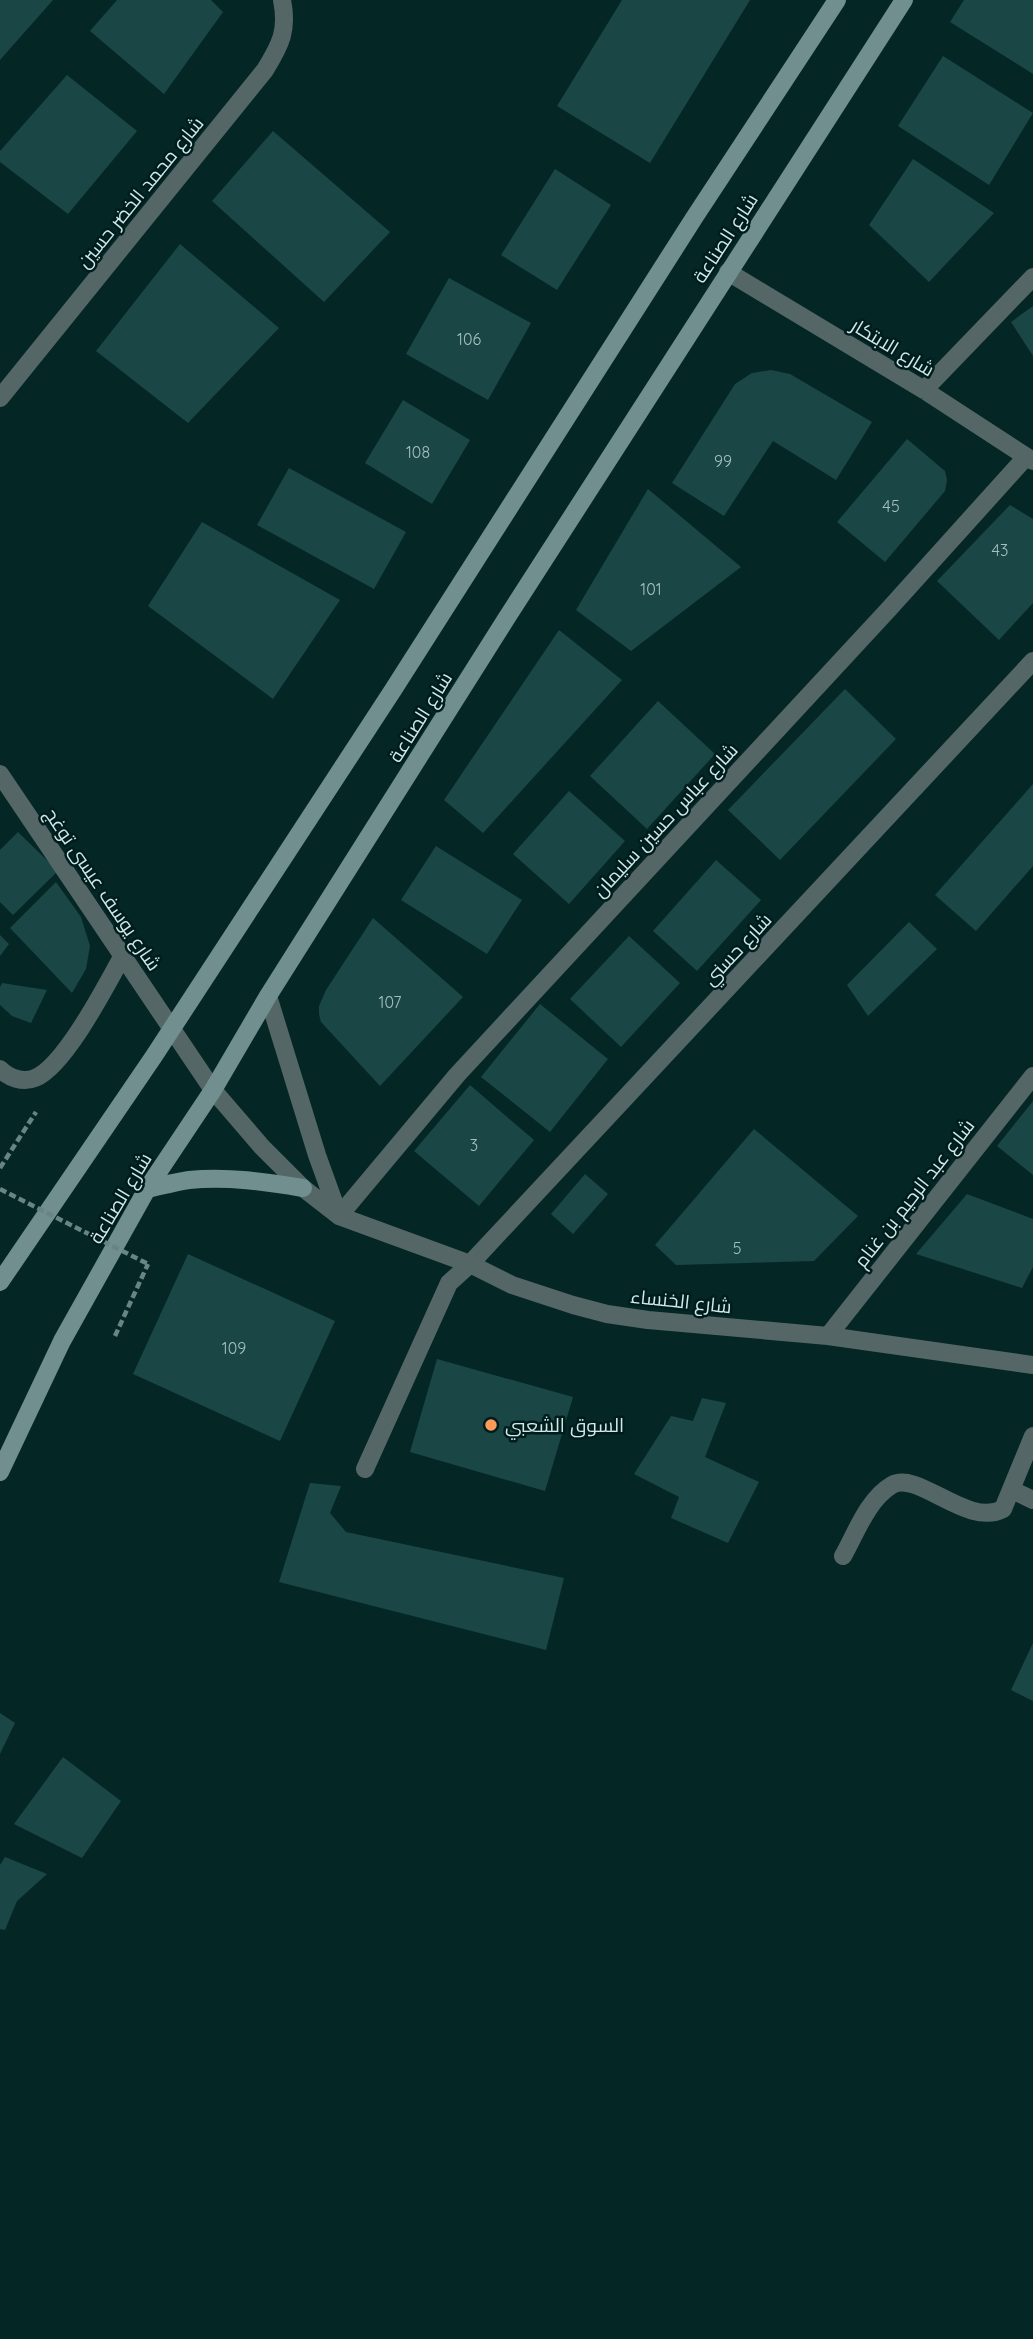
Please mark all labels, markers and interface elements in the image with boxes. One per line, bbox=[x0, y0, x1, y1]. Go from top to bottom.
street label: شارع محمد الخضر حسين bbox=[72, 111, 210, 274]
street label: شارع الصناعة bbox=[687, 189, 765, 288]
street label: شارع الابتكار bbox=[845, 312, 939, 383]
house number: 106 bbox=[457, 329, 481, 349]
house number: 108 bbox=[406, 442, 430, 462]
house number: 99 bbox=[714, 451, 732, 471]
house number: 45 bbox=[882, 496, 900, 516]
house number: 43 bbox=[992, 540, 1008, 560]
house number: 101 bbox=[640, 579, 662, 599]
street label: شارع الصناعة bbox=[383, 667, 459, 768]
street label: شارع عباس حسين سليمان bbox=[587, 738, 744, 903]
street label: شارع يوسف عيسى توغج bbox=[38, 803, 167, 976]
street label: شارع حسني bbox=[698, 908, 779, 992]
house number: 107 bbox=[379, 992, 401, 1012]
street label: شارع عبد الرحيم بن غنام bbox=[849, 1114, 981, 1273]
house number: 3 bbox=[470, 1135, 478, 1155]
street label: شارع الصناعة bbox=[83, 1148, 158, 1249]
house number: 5 bbox=[733, 1238, 741, 1258]
street label: شارع الخنساء bbox=[629, 1284, 733, 1320]
house number: 109 bbox=[222, 1338, 246, 1358]
place label: السوق الشعبي bbox=[505, 1413, 624, 1440]
marker: السوق الشعبي bbox=[483, 1417, 499, 1433]

